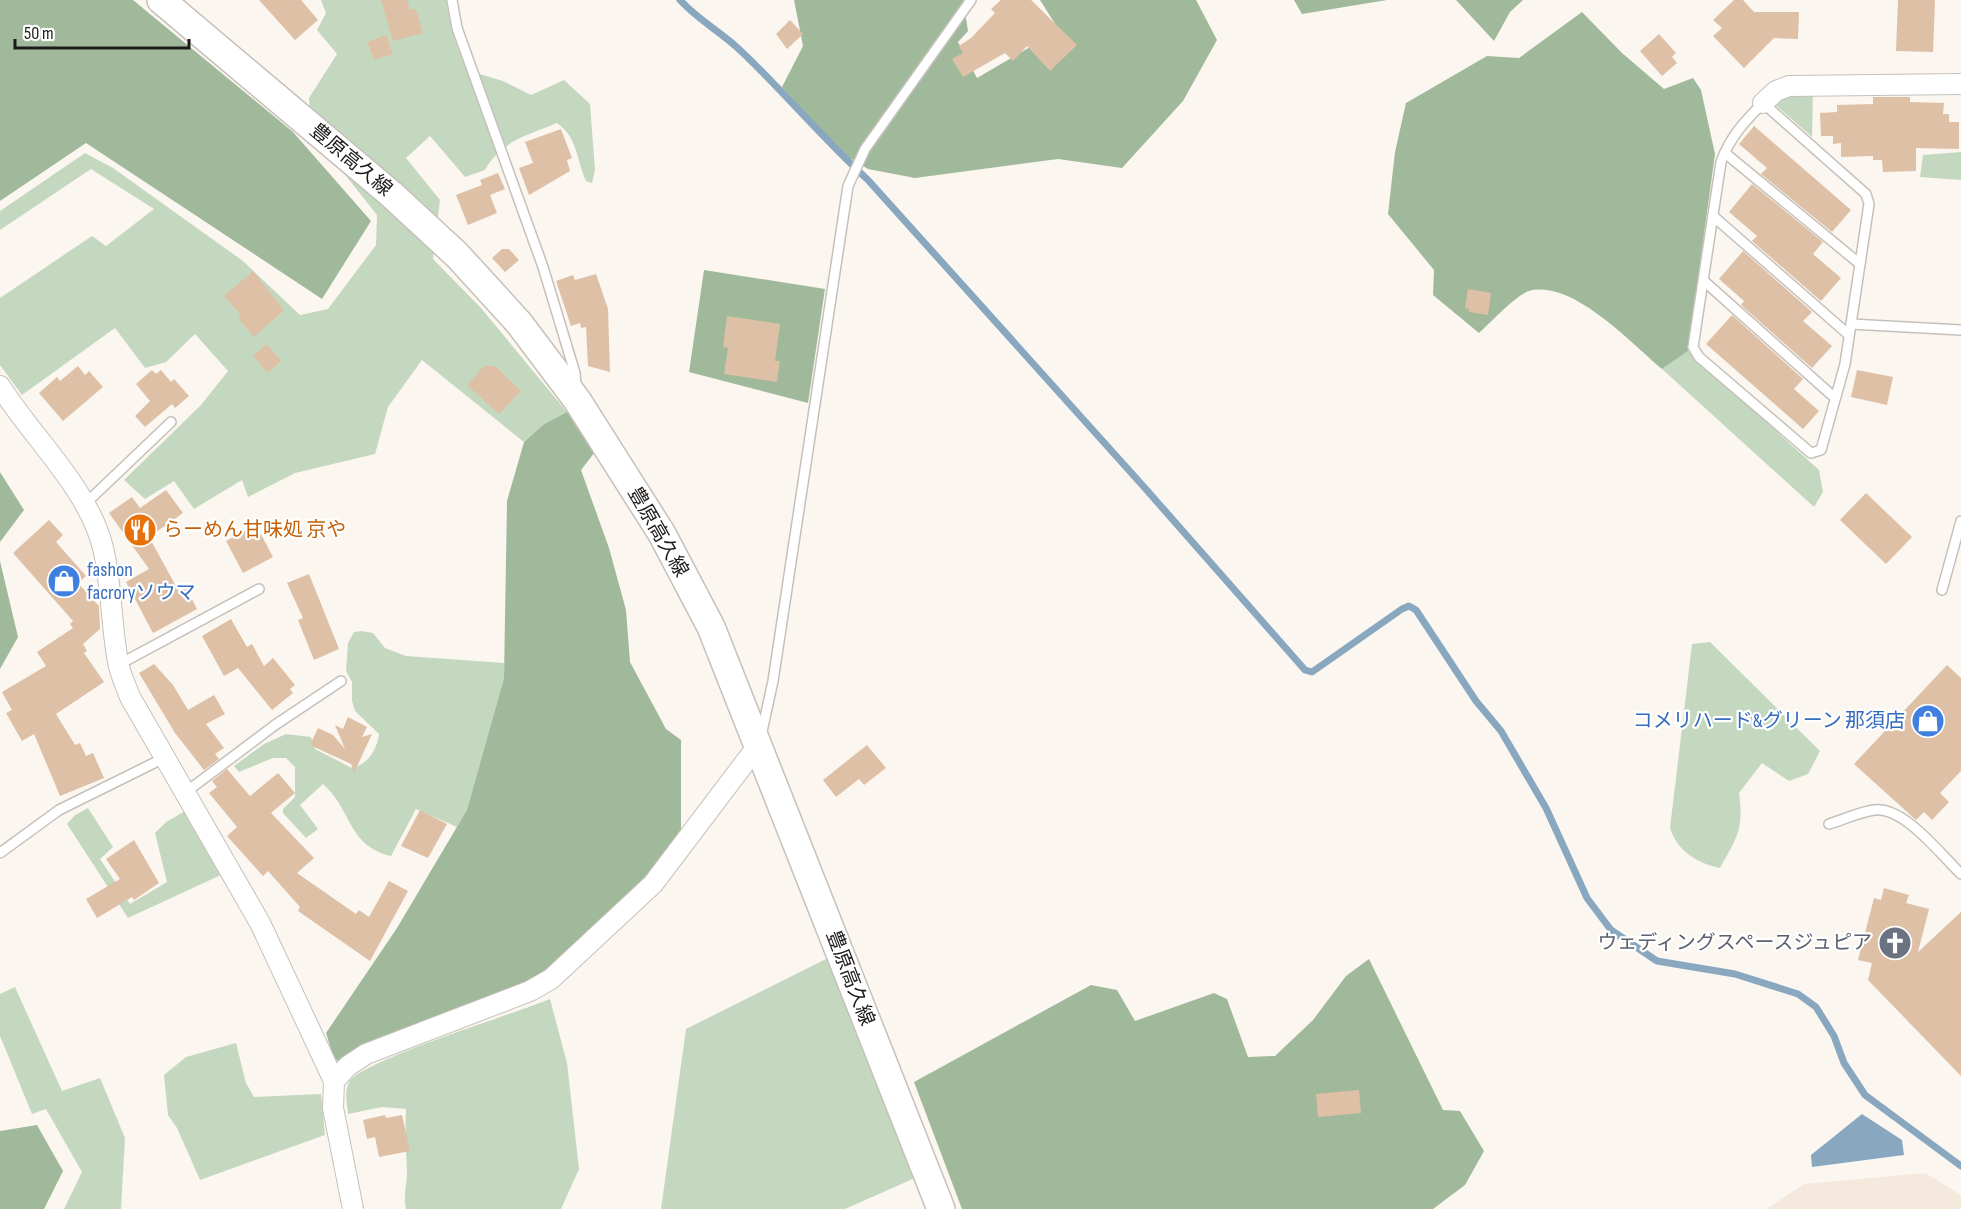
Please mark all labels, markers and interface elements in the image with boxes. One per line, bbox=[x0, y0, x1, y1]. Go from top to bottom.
scale bar bbox=[15, 12, 189, 50]
text: 50 m bbox=[24, 23, 54, 44]
street label: 豊原高久線 bbox=[305, 119, 397, 201]
street label: 豊原高久線 bbox=[623, 483, 693, 581]
restaurant icon: らーめん甘味処 京や bbox=[122, 512, 158, 548]
place label: らーめん甘味処 京や bbox=[163, 518, 346, 542]
place label: fashon facroryソウマ bbox=[87, 558, 195, 605]
shop icon: fashon facroryソウマ bbox=[46, 563, 82, 599]
shop icon: コメリハード&グリーン 那須店 bbox=[1910, 703, 1946, 739]
place label: コメリハード&グリーン 那須店 bbox=[1633, 709, 1905, 733]
church icon: ウェディングスペースジュピア bbox=[1877, 925, 1913, 961]
street label: 豊原高久線 bbox=[821, 927, 879, 1029]
place label: ウェディングスペースジュピア bbox=[1597, 931, 1872, 955]

